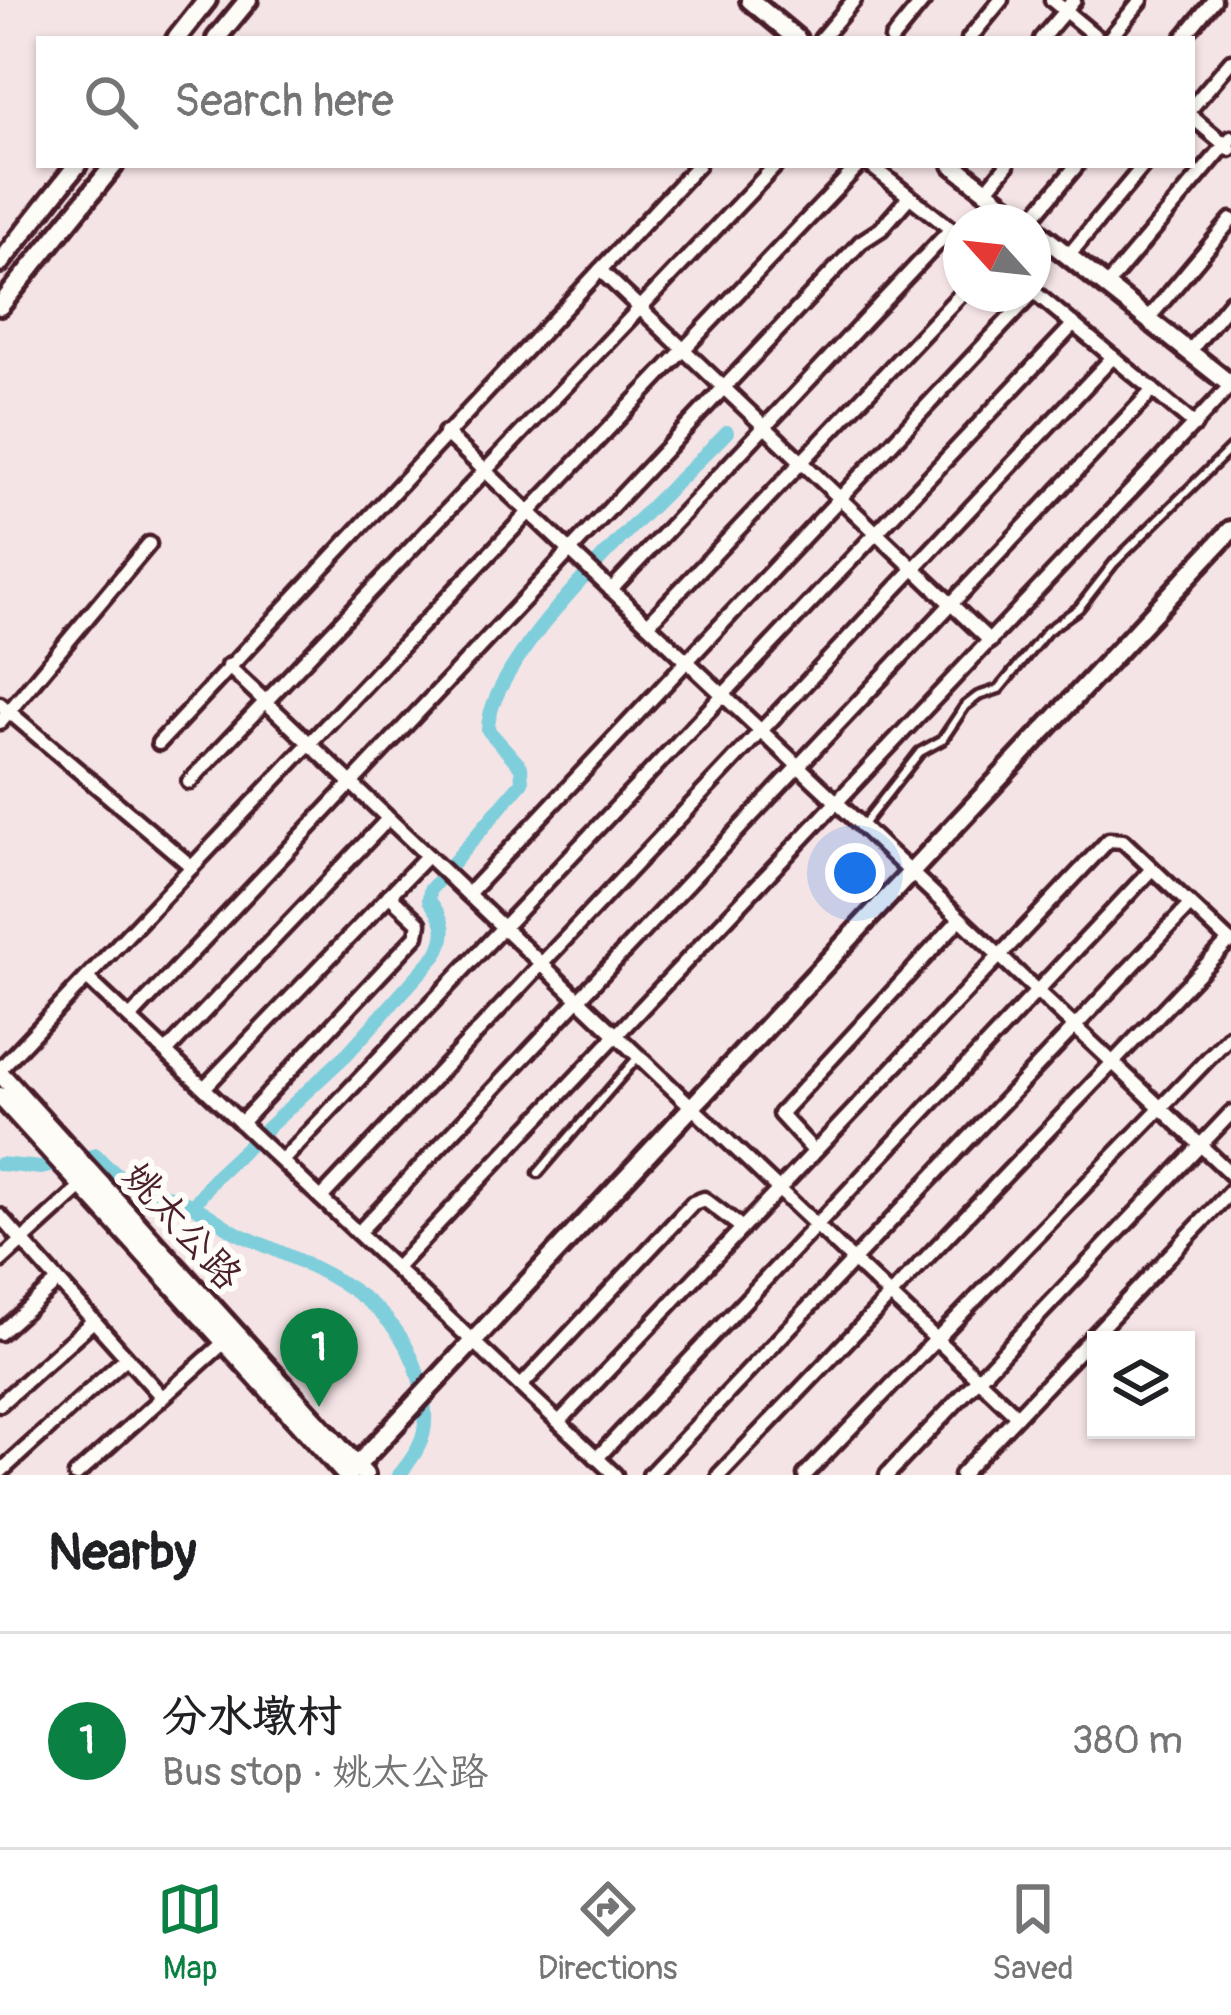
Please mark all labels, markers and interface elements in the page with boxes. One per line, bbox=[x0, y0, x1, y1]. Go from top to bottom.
search box bbox=[36, 36, 1195, 168]
icon: search bbox=[78, 69, 144, 135]
text: Search here bbox=[174, 74, 394, 130]
north arrow bbox=[943, 204, 1051, 312]
your location bbox=[825, 843, 885, 903]
street label: 姚太公路 bbox=[112, 1152, 252, 1300]
pin: 1 bbox=[280, 1308, 358, 1407]
map controls bbox=[1087, 1331, 1195, 1439]
button: layers bbox=[1087, 1331, 1195, 1439]
text: Nearby bbox=[48, 1521, 196, 1585]
text: 分水墩村 bbox=[162, 1689, 342, 1745]
text: 1 bbox=[79, 1716, 95, 1765]
text: 380 m bbox=[1072, 1716, 1183, 1765]
text: Bus stop · 姚太公路 bbox=[162, 1748, 488, 1797]
tab: Map bbox=[157, 1876, 223, 1989]
tab: Directions bbox=[538, 1876, 678, 1989]
tab: Saved bbox=[992, 1876, 1074, 1989]

